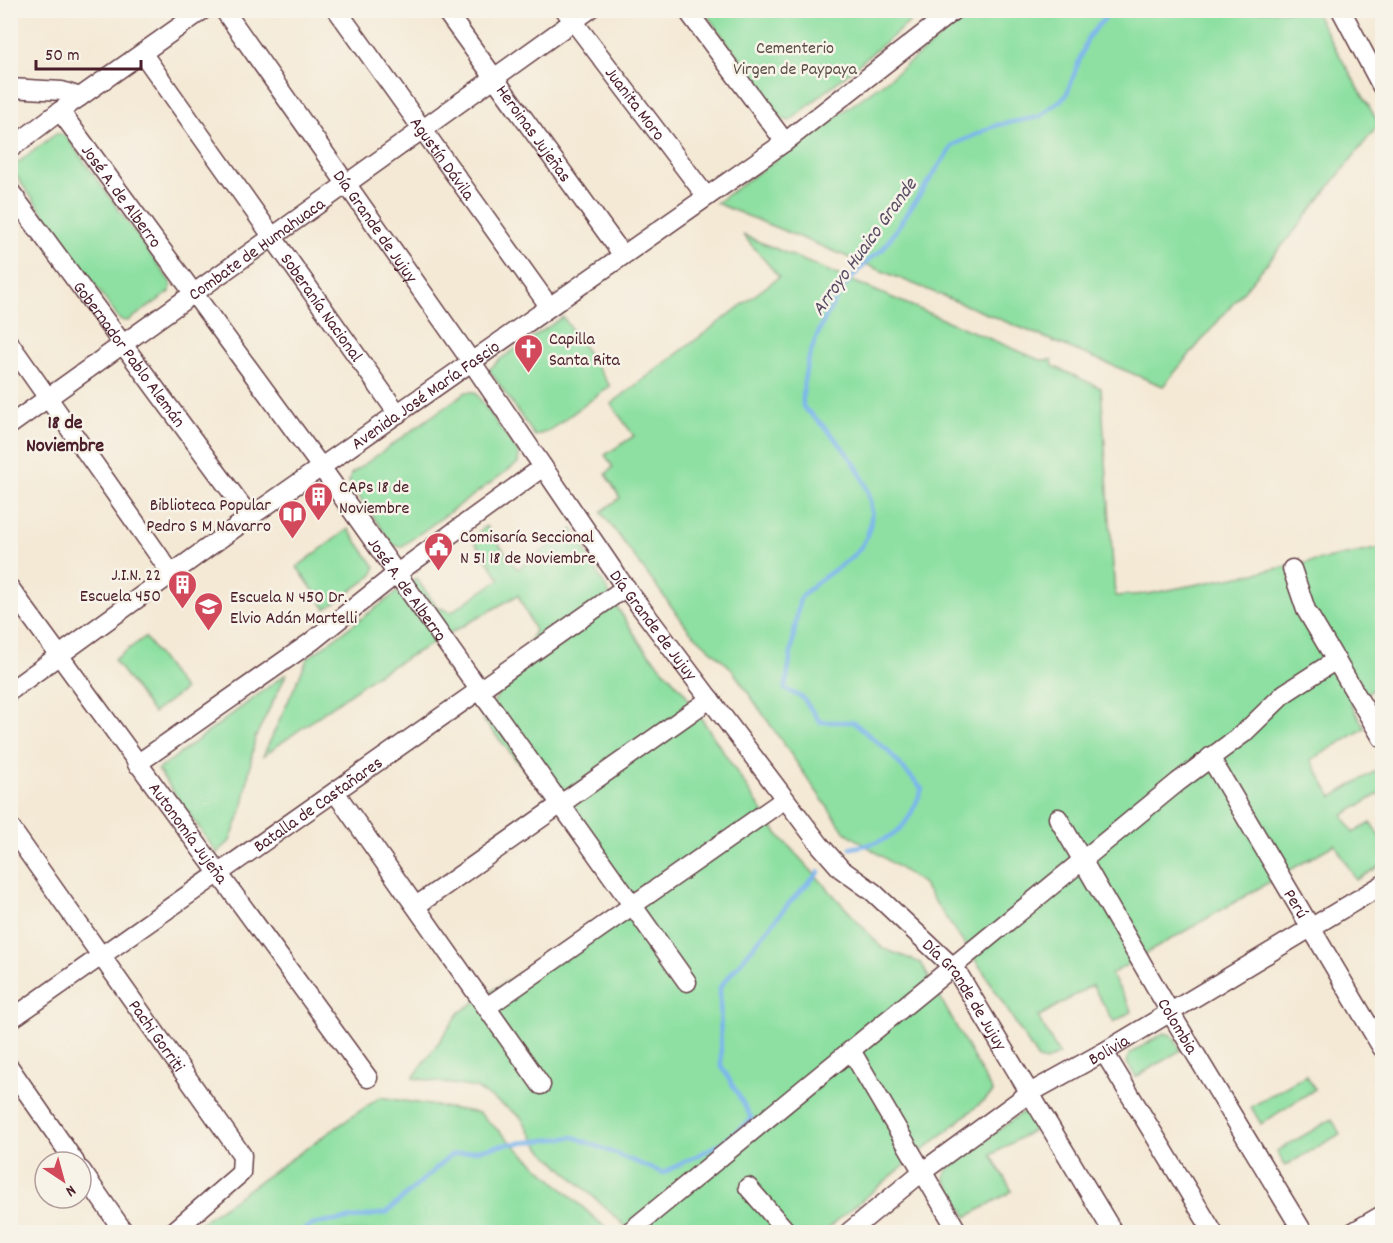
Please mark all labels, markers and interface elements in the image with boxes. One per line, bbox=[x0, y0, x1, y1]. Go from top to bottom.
scale bar bbox=[36, 33, 141, 71]
park label: Cementerio Virgen de Paypaya bbox=[733, 37, 857, 83]
text: 50 m bbox=[45, 44, 80, 69]
street label: Juanita Moro bbox=[597, 63, 670, 147]
street label: Heroinas Jujeñas bbox=[488, 81, 576, 188]
street label: Agustín Dávila bbox=[402, 113, 480, 207]
street label: José A. de Alberro bbox=[74, 140, 166, 254]
street label: Día Grande de Jujuy bbox=[325, 166, 423, 289]
water label: Arroyo Huaico Grande bbox=[806, 172, 926, 322]
street label: Combate de Humahuaca bbox=[184, 193, 332, 308]
street label: Soberanía Nacional bbox=[273, 249, 368, 368]
street label: Gobernador Pablo Alemán bbox=[65, 277, 190, 434]
place label: Capilla Santa Rita bbox=[549, 328, 621, 374]
church icon: Capilla Santa Rita bbox=[512, 332, 544, 374]
street label: Avenida José María Fascio bbox=[347, 336, 506, 457]
district label: 18 de Noviembre bbox=[26, 410, 104, 461]
place label: CAPs 18 de Noviembre bbox=[339, 476, 409, 522]
building icon: CAPs 18 de Noviembre bbox=[302, 480, 334, 522]
place label: Biblioteca Popular Pedro S M Navarro bbox=[146, 494, 271, 540]
library icon: Biblioteca Popular Pedro S M Navarro bbox=[276, 498, 308, 540]
place label: Comisaría Seccional N 51 18 de Noviembre bbox=[460, 526, 596, 572]
public building icon: Comisaría Seccional N 51 18 de Noviembre bbox=[423, 530, 455, 572]
street label: José A. de Alberro bbox=[360, 533, 451, 648]
place label: J.I.N. 22 Escuela 450 bbox=[80, 564, 161, 610]
street label: Día Grande de Jujuy bbox=[602, 566, 702, 687]
building icon: J.I.N. 22 Escuela 450 bbox=[166, 568, 198, 610]
place label: Escuela N 450 Dr. Elvio Adán Martelli bbox=[230, 586, 357, 632]
school or university icon: Escuela N 450 Dr. Elvio Adán Martelli bbox=[193, 590, 225, 632]
street label: Batalla de Castañares bbox=[249, 752, 389, 860]
street label: Autonomía Jujeña bbox=[141, 778, 233, 891]
street label: Perú bbox=[1276, 885, 1313, 924]
street label: Día Grande de Jujuy bbox=[915, 934, 1012, 1057]
street label: Colombia bbox=[1150, 994, 1203, 1060]
street label: Pachi Gorriti bbox=[121, 995, 189, 1078]
street label: Bolivia bbox=[1085, 1029, 1135, 1073]
north arrow bbox=[33, 1150, 93, 1210]
text: N bbox=[60, 1178, 80, 1202]

